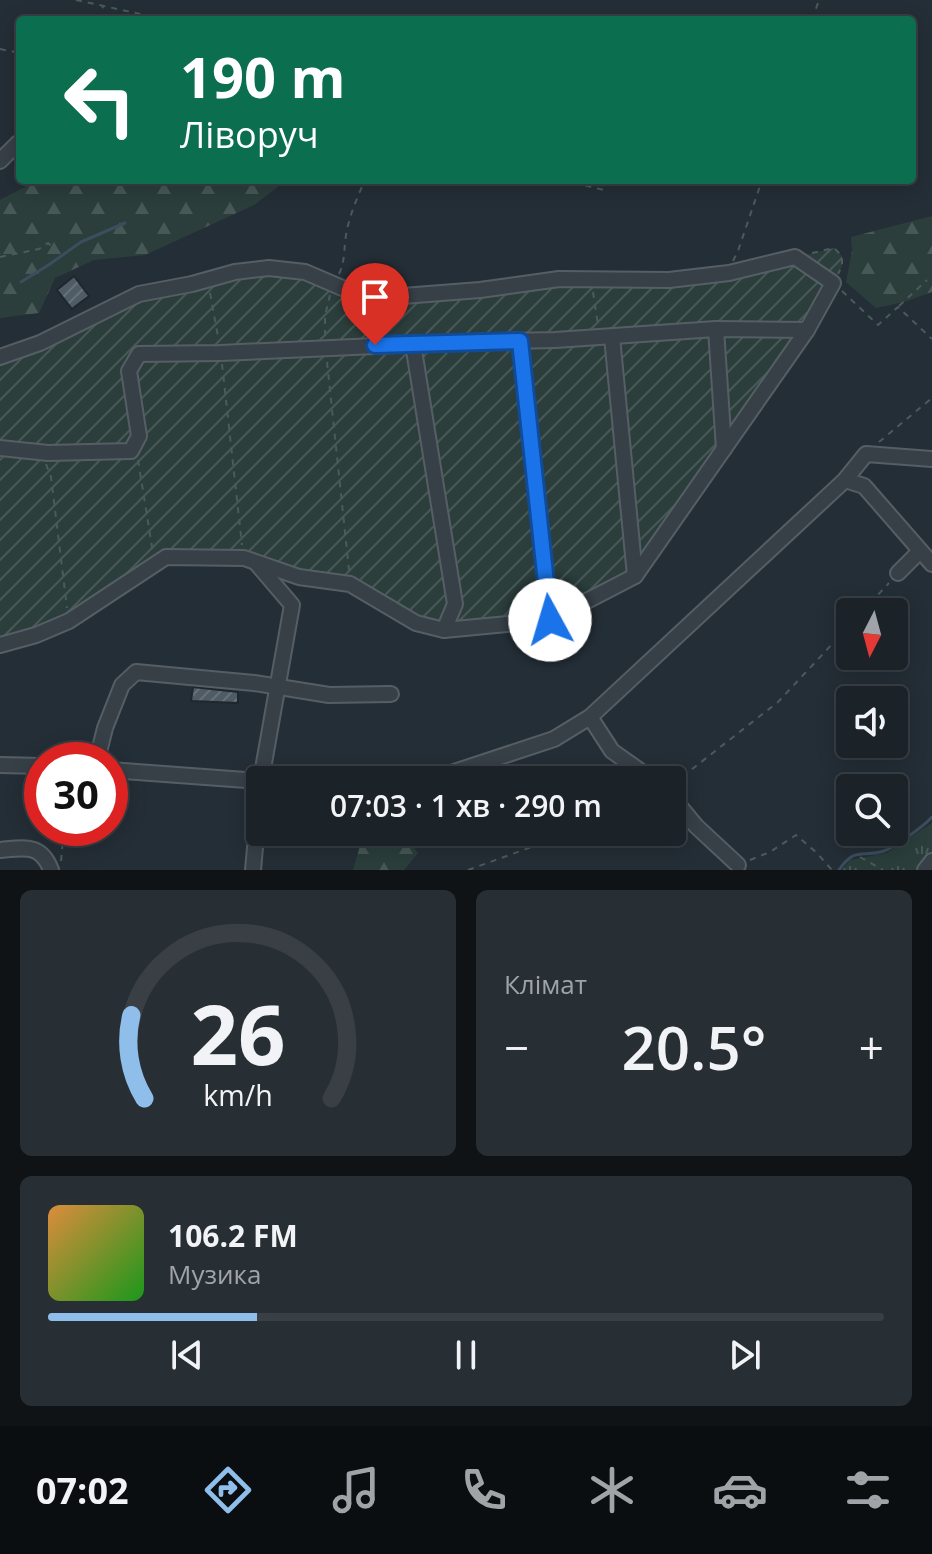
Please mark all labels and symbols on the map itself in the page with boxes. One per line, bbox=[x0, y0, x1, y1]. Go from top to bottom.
pin bbox=[341, 263, 409, 345]
position arrow bbox=[508, 578, 592, 662]
north arrow bbox=[836, 598, 908, 670]
speed limit sign: 30 bbox=[24, 742, 128, 846]

